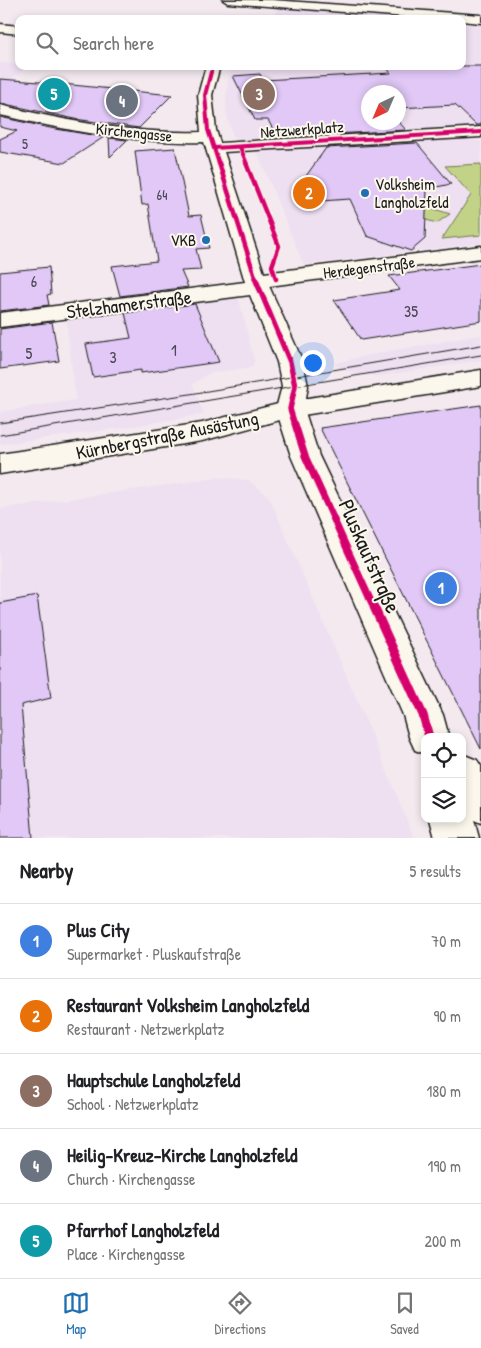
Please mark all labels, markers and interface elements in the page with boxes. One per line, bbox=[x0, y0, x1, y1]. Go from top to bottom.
search box bbox=[15, 15, 466, 70]
icon: search bbox=[33, 29, 61, 57]
text: Search here bbox=[73, 30, 154, 56]
pin: 5 bbox=[38, 75, 70, 113]
pin: 3 bbox=[243, 75, 275, 113]
pin: 4 bbox=[106, 82, 138, 120]
north arrow bbox=[361, 85, 406, 130]
street label: Netzwerkplatz bbox=[260, 115, 345, 143]
street label: Kirchengasse bbox=[95, 117, 174, 147]
house number: 5 bbox=[22, 134, 28, 153]
place label: Volksheim Langholzfeld bbox=[375, 173, 448, 213]
pin: 2 bbox=[293, 174, 325, 212]
house number: 64 bbox=[157, 185, 167, 204]
marker: Volksheim Langholzfeld bbox=[359, 187, 371, 199]
place label: VKB bbox=[171, 229, 196, 251]
marker: VKB bbox=[200, 234, 212, 246]
street label: Herdegenstraße bbox=[322, 250, 417, 284]
house number: 6 bbox=[31, 270, 37, 292]
street label: Stelzhamerstraße bbox=[65, 283, 193, 325]
house number: 35 bbox=[404, 300, 418, 322]
house number: 1 bbox=[171, 339, 177, 361]
house number: 5 bbox=[26, 342, 33, 364]
house number: 3 bbox=[109, 346, 117, 368]
your location bbox=[300, 350, 326, 376]
street label: Kürnbergstraße Ausästung bbox=[74, 405, 260, 465]
street label: Pluskaufstraße bbox=[332, 494, 409, 618]
pin: 1 bbox=[425, 569, 457, 607]
map controls bbox=[421, 733, 466, 823]
button: locate bbox=[421, 733, 466, 778]
button: layers bbox=[421, 778, 466, 823]
text: Nearby bbox=[20, 856, 73, 885]
text: 5 results bbox=[410, 860, 461, 882]
text: Plus City bbox=[67, 917, 130, 943]
text: 1 bbox=[33, 930, 39, 952]
text: 70 m bbox=[431, 930, 461, 952]
text: Supermarket · Pluskaufstraße bbox=[67, 943, 241, 965]
text: Restaurant Volksheim Langholzfeld bbox=[67, 992, 309, 1018]
text: 2 bbox=[32, 1005, 40, 1027]
text: 90 m bbox=[433, 1005, 461, 1027]
text: Restaurant · Netzwerkplatz bbox=[67, 1018, 224, 1040]
text: Hauptschule Langholzfeld bbox=[67, 1067, 240, 1093]
text: 3 bbox=[32, 1080, 40, 1102]
text: 180 m bbox=[427, 1080, 461, 1102]
text: School · Netzwerkplatz bbox=[67, 1093, 199, 1115]
text: Heilig-Kreuz-Kirche Langholzfeld bbox=[67, 1142, 297, 1168]
text: 4 bbox=[33, 1155, 39, 1177]
text: 190 m bbox=[428, 1155, 461, 1177]
text: Church · Kirchengasse bbox=[67, 1168, 195, 1190]
text: Pfarrhof Langholzfeld bbox=[67, 1217, 219, 1243]
text: 5 bbox=[33, 1230, 39, 1252]
text: 200 m bbox=[425, 1230, 461, 1252]
text: Place · Kirchengasse bbox=[67, 1243, 185, 1265]
tab: Map bbox=[62, 1289, 90, 1338]
tab: Directions bbox=[214, 1289, 266, 1338]
tab: Saved bbox=[390, 1289, 419, 1338]

